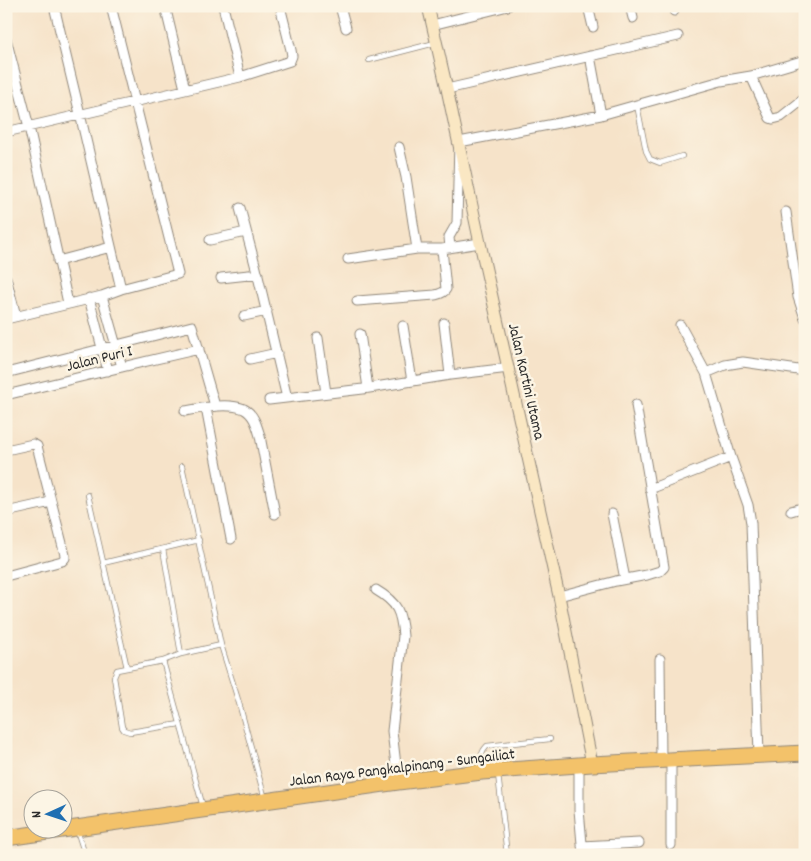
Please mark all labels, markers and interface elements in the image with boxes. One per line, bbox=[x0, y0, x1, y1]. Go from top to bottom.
street label: Jalan Kartini Utama bbox=[501, 321, 550, 443]
street label: Jalan Puri I bbox=[64, 340, 135, 379]
street label: Jalan Raya Pangkalpinang - Sungailiat bbox=[288, 743, 516, 794]
north arrow bbox=[22, 788, 72, 838]
text: N bbox=[27, 811, 47, 819]

